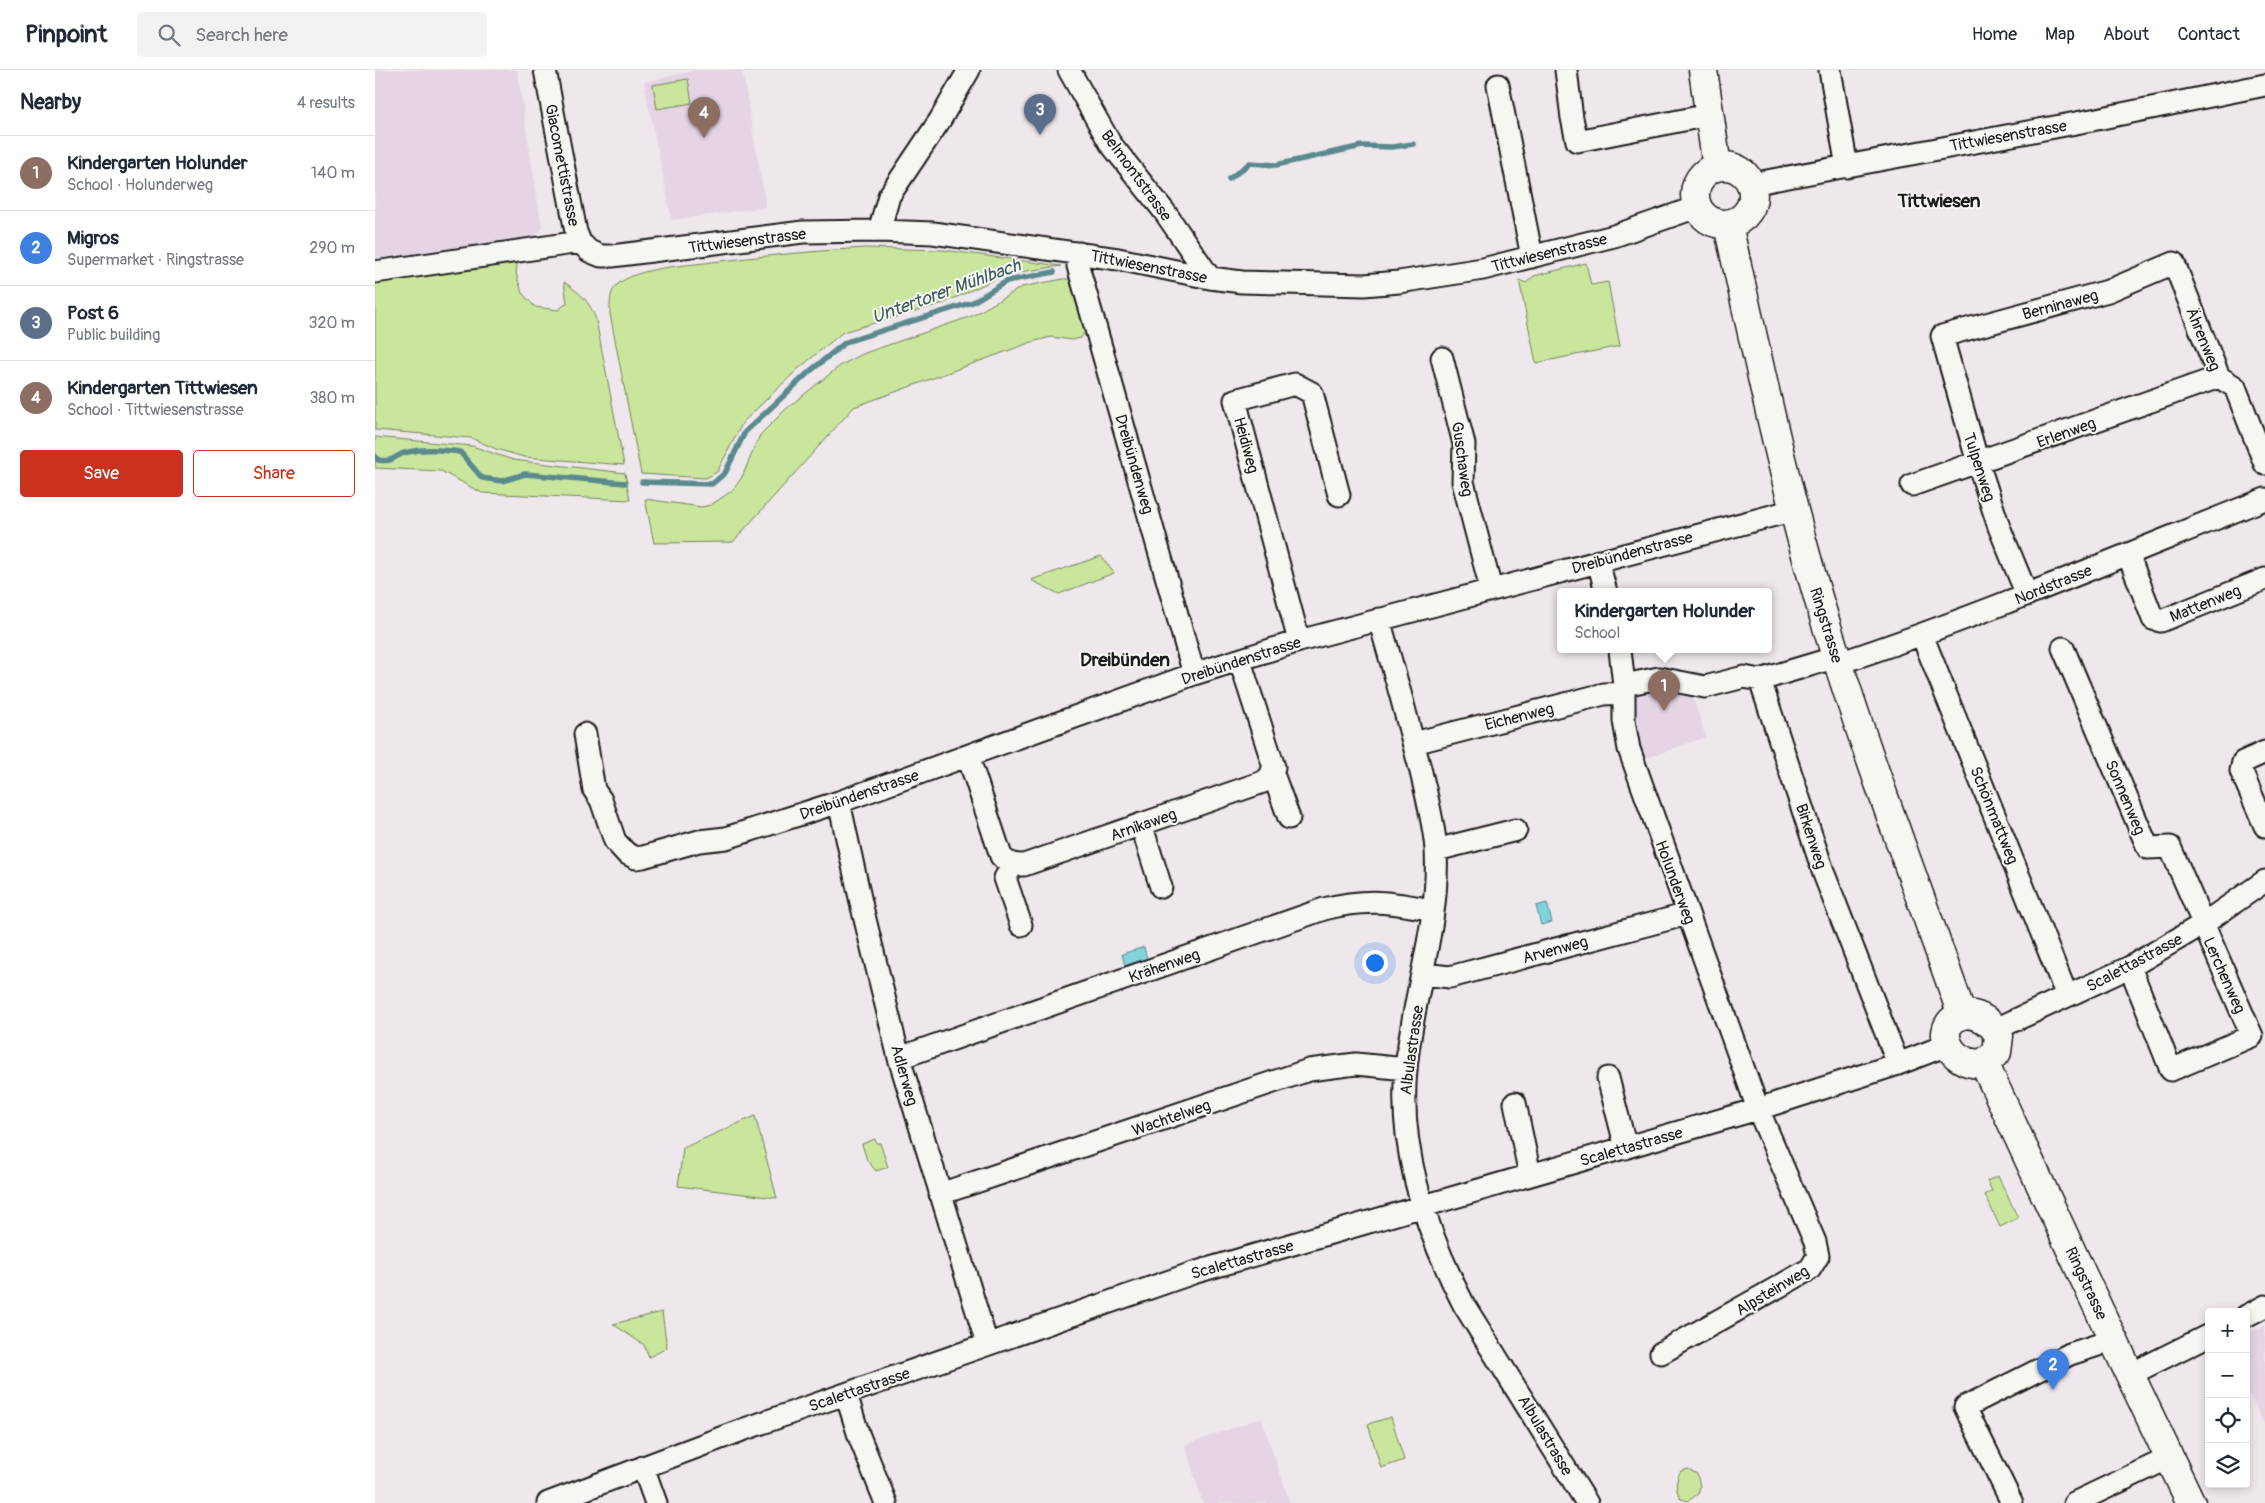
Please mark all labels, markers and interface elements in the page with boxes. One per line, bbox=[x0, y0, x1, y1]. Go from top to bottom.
search box bbox=[137, 12, 487, 57]
text: Pinpoint bbox=[25, 20, 107, 49]
icon: search bbox=[155, 21, 183, 49]
text: Search here bbox=[195, 23, 288, 47]
text: Home bbox=[1972, 23, 2017, 46]
text: Map bbox=[2045, 23, 2075, 46]
text: About bbox=[2103, 23, 2149, 46]
text: Contact bbox=[2177, 23, 2240, 46]
text: Nearby bbox=[20, 89, 81, 116]
text: 4 results bbox=[297, 93, 355, 113]
pin: 3 bbox=[1024, 94, 1056, 135]
pin: 4 bbox=[688, 97, 720, 138]
street label: Giacomettistrasse bbox=[540, 102, 584, 228]
street label: Tittwiesenstrasse bbox=[1948, 116, 2068, 156]
street label: Belmontstrasse bbox=[1096, 126, 1176, 225]
text: Kindergarten Holunder bbox=[67, 151, 247, 175]
text: 1 bbox=[33, 163, 39, 183]
text: 140 m bbox=[311, 163, 355, 183]
text: School · Holunderweg bbox=[67, 175, 213, 195]
district label: Tittwiesen bbox=[1896, 189, 1981, 213]
street label: Tittwiesenstrasse bbox=[687, 224, 807, 258]
text: Migros bbox=[67, 226, 119, 250]
street label: Tittwiesenstrasse bbox=[1489, 229, 1609, 277]
text: 2 bbox=[32, 238, 40, 258]
text: 290 m bbox=[309, 238, 355, 258]
street label: Tittwiesenstrasse bbox=[1089, 246, 1209, 288]
text: Supermarket · Ringstrasse bbox=[67, 250, 244, 270]
water label: Untertorer Mühlbach bbox=[869, 253, 1025, 329]
street label: Berninaweg bbox=[2020, 285, 2100, 325]
text: Post 6 bbox=[67, 301, 119, 325]
street label: Ährenweg bbox=[2181, 305, 2225, 374]
text: 3 bbox=[32, 313, 40, 333]
text: 320 m bbox=[309, 313, 355, 333]
text: Public building bbox=[67, 325, 160, 345]
text: Kindergarten Tittwiesen bbox=[67, 376, 258, 400]
text: 4 bbox=[31, 388, 41, 408]
text: 380 m bbox=[309, 388, 355, 408]
text: School · Tittwiesenstrasse bbox=[67, 400, 244, 420]
street label: Dreibündenweg bbox=[1110, 412, 1158, 516]
street label: Erlenweg bbox=[2034, 413, 2099, 453]
street label: Heidiweg bbox=[1229, 415, 1263, 476]
street label: Guschaweg bbox=[1447, 420, 1477, 498]
street label: Tulpenweg bbox=[1959, 430, 2000, 504]
button: Save bbox=[20, 450, 183, 497]
button: Share bbox=[193, 450, 355, 497]
street label: Dreibündenstrasse bbox=[1569, 527, 1695, 579]
street label: Nordstrasse bbox=[2012, 560, 2095, 609]
street label: Mattenweg bbox=[2167, 581, 2244, 627]
street label: Ringstrasse bbox=[1805, 585, 1847, 666]
popup bbox=[1557, 588, 1772, 653]
text: Kindergarten Holunder bbox=[1574, 599, 1755, 623]
text: School bbox=[1574, 623, 1620, 643]
street label: Dreibündenstrasse bbox=[1179, 632, 1304, 690]
district label: Dreibünden bbox=[1080, 648, 1170, 672]
pin: 1 bbox=[1648, 670, 1680, 711]
street label: Eichenweg bbox=[1483, 699, 1556, 735]
street label: Sonnenweg bbox=[2100, 757, 2150, 838]
street label: Schönmattweg bbox=[1965, 764, 2023, 867]
street label: Dreibündenstrasse bbox=[797, 765, 922, 825]
street label: Birkenweg bbox=[1791, 801, 1831, 872]
street label: Arnikaweg bbox=[1108, 804, 1179, 846]
street label: Holunderweg bbox=[1651, 838, 1700, 927]
street label: Scalettastrasse bbox=[2083, 929, 2186, 997]
street label: Arvenweg bbox=[1520, 932, 1590, 968]
street label: Lerchenweg bbox=[2198, 934, 2250, 1017]
street label: Krähenweg bbox=[1126, 944, 1202, 987]
your location bbox=[1362, 950, 1388, 976]
street label: Albulastrasse bbox=[1396, 1004, 1428, 1096]
street label: Adlerweg bbox=[886, 1043, 922, 1108]
street label: Wachtelweg bbox=[1129, 1095, 1213, 1141]
street label: Scalettastrasse bbox=[1578, 1123, 1685, 1171]
street label: Scalettastrasse bbox=[1189, 1236, 1296, 1284]
street label: Ringstrasse bbox=[2061, 1244, 2112, 1323]
street label: Alpsteinweg bbox=[1732, 1261, 1813, 1320]
map controls bbox=[2205, 1308, 2250, 1488]
button: + bbox=[2205, 1308, 2250, 1353]
pin: 2 bbox=[2037, 1349, 2069, 1390]
button: − bbox=[2205, 1353, 2250, 1398]
street label: Scalettastrasse bbox=[806, 1363, 913, 1417]
street label: Albulastrasse bbox=[1513, 1392, 1577, 1479]
button: locate bbox=[2205, 1398, 2250, 1443]
button: layers bbox=[2205, 1443, 2250, 1488]

